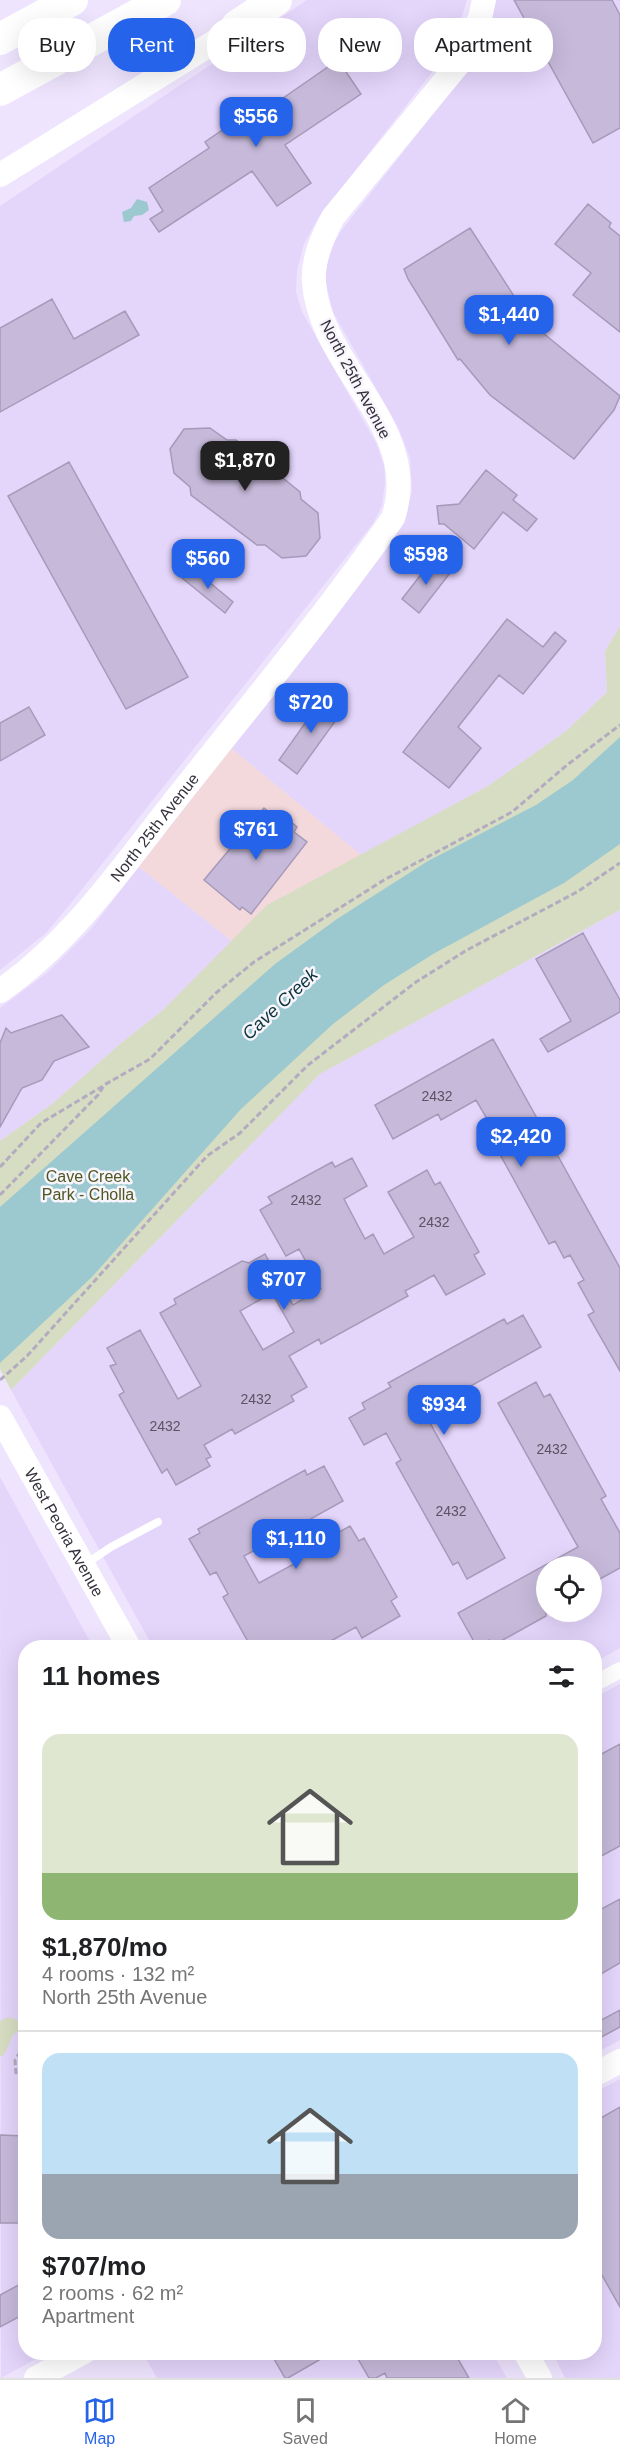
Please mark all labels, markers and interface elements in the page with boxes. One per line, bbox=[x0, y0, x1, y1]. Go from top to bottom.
chip: Buy bbox=[18, 18, 96, 72]
chip: Rent bbox=[108, 18, 195, 72]
chip: Filters bbox=[207, 18, 306, 72]
chip: New bbox=[318, 18, 402, 72]
chip: Apartment bbox=[414, 18, 553, 72]
pin: $556 bbox=[220, 97, 292, 148]
text: $556 bbox=[234, 105, 278, 127]
pin: $1,440 bbox=[460, 295, 558, 346]
text: $1,440 bbox=[478, 303, 540, 325]
street label: North 25th Avenue bbox=[317, 317, 394, 442]
pin: $1,870 bbox=[196, 441, 294, 492]
text: $1,870 bbox=[214, 449, 276, 471]
pin: $598 bbox=[390, 535, 462, 586]
pin: $560 bbox=[172, 539, 244, 590]
text: $598 bbox=[404, 543, 448, 565]
text: $560 bbox=[186, 547, 230, 569]
pin: $720 bbox=[275, 683, 347, 734]
text: $720 bbox=[289, 691, 333, 713]
street label: North 25th Avenue bbox=[107, 770, 202, 885]
pin: $761 bbox=[220, 810, 292, 861]
text: $761 bbox=[234, 818, 278, 840]
water label: Cave Creek bbox=[238, 964, 322, 1044]
house number: 2432 bbox=[421, 1088, 453, 1104]
pin: $2,420 bbox=[472, 1117, 570, 1168]
text: $2,420 bbox=[490, 1125, 552, 1147]
park label: Cave Creek Park - Cholla bbox=[42, 1168, 134, 1203]
house number: 2432 bbox=[290, 1192, 322, 1208]
house number: 2432 bbox=[418, 1214, 450, 1230]
pin: $707 bbox=[248, 1260, 320, 1311]
text: $707 bbox=[262, 1268, 306, 1290]
pin: $934 bbox=[408, 1385, 480, 1436]
house number: 2432 bbox=[240, 1391, 272, 1407]
text: $934 bbox=[422, 1393, 466, 1415]
house number: 2432 bbox=[149, 1418, 181, 1434]
house number: 2432 bbox=[536, 1441, 568, 1457]
street label: West Peoria Avenue bbox=[21, 1465, 107, 1600]
house number: 2432 bbox=[435, 1503, 467, 1519]
pin: $1,110 bbox=[247, 1519, 345, 1570]
text: $1,110 bbox=[266, 1527, 326, 1549]
map controls bbox=[536, 1556, 602, 1622]
button: locate bbox=[536, 1556, 602, 1622]
icon: filters bbox=[545, 1660, 578, 1693]
text: 11 homes bbox=[42, 1661, 161, 1691]
icon: home bbox=[256, 1773, 364, 1881]
text: $1,870/mo bbox=[42, 1932, 168, 1962]
text: 4 rooms · 132 m² bbox=[42, 1963, 194, 1985]
text: North 25th Avenue bbox=[42, 1986, 207, 2008]
icon: home bbox=[256, 2092, 364, 2200]
text: $707/mo bbox=[42, 2251, 146, 2281]
text: 2 rooms · 62 m² bbox=[42, 2282, 183, 2304]
text: Apartment bbox=[42, 2305, 134, 2327]
tab: Map bbox=[83, 2394, 116, 2448]
tab: Saved bbox=[282, 2394, 328, 2448]
tab: Home bbox=[494, 2394, 537, 2448]

